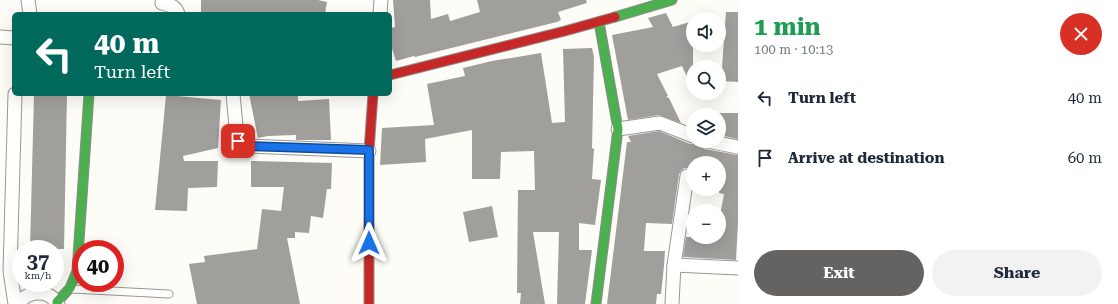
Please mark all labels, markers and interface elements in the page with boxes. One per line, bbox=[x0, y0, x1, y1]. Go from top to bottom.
map controls bbox=[686, 12, 726, 244]
button: sound bbox=[686, 12, 726, 52]
text: 1 min bbox=[754, 13, 821, 41]
button: close bbox=[1060, 13, 1102, 55]
text: 40 m bbox=[94, 27, 159, 60]
icon: left bbox=[28, 28, 80, 80]
text: 100 m · 10:13 bbox=[754, 42, 833, 57]
button: search bbox=[686, 60, 726, 100]
text: Turn left bbox=[94, 61, 170, 82]
icon: left bbox=[754, 87, 776, 109]
text: Turn left bbox=[788, 89, 856, 107]
text: 40 m bbox=[1068, 89, 1102, 107]
button: layers bbox=[686, 108, 726, 148]
pin bbox=[221, 124, 255, 158]
icon: arrive bbox=[227, 130, 249, 152]
icon: arrive bbox=[754, 147, 776, 169]
text: Arrive at destination bbox=[788, 149, 944, 167]
text: 60 m bbox=[1068, 149, 1102, 167]
button: + bbox=[686, 156, 726, 196]
button: − bbox=[686, 204, 726, 244]
position arrow bbox=[348, 222, 390, 264]
speed limit sign: 40 bbox=[72, 240, 124, 292]
text: 37 bbox=[27, 249, 49, 273]
button: Exit bbox=[754, 250, 924, 296]
button: Share bbox=[932, 250, 1102, 296]
text: km/h bbox=[25, 270, 51, 281]

